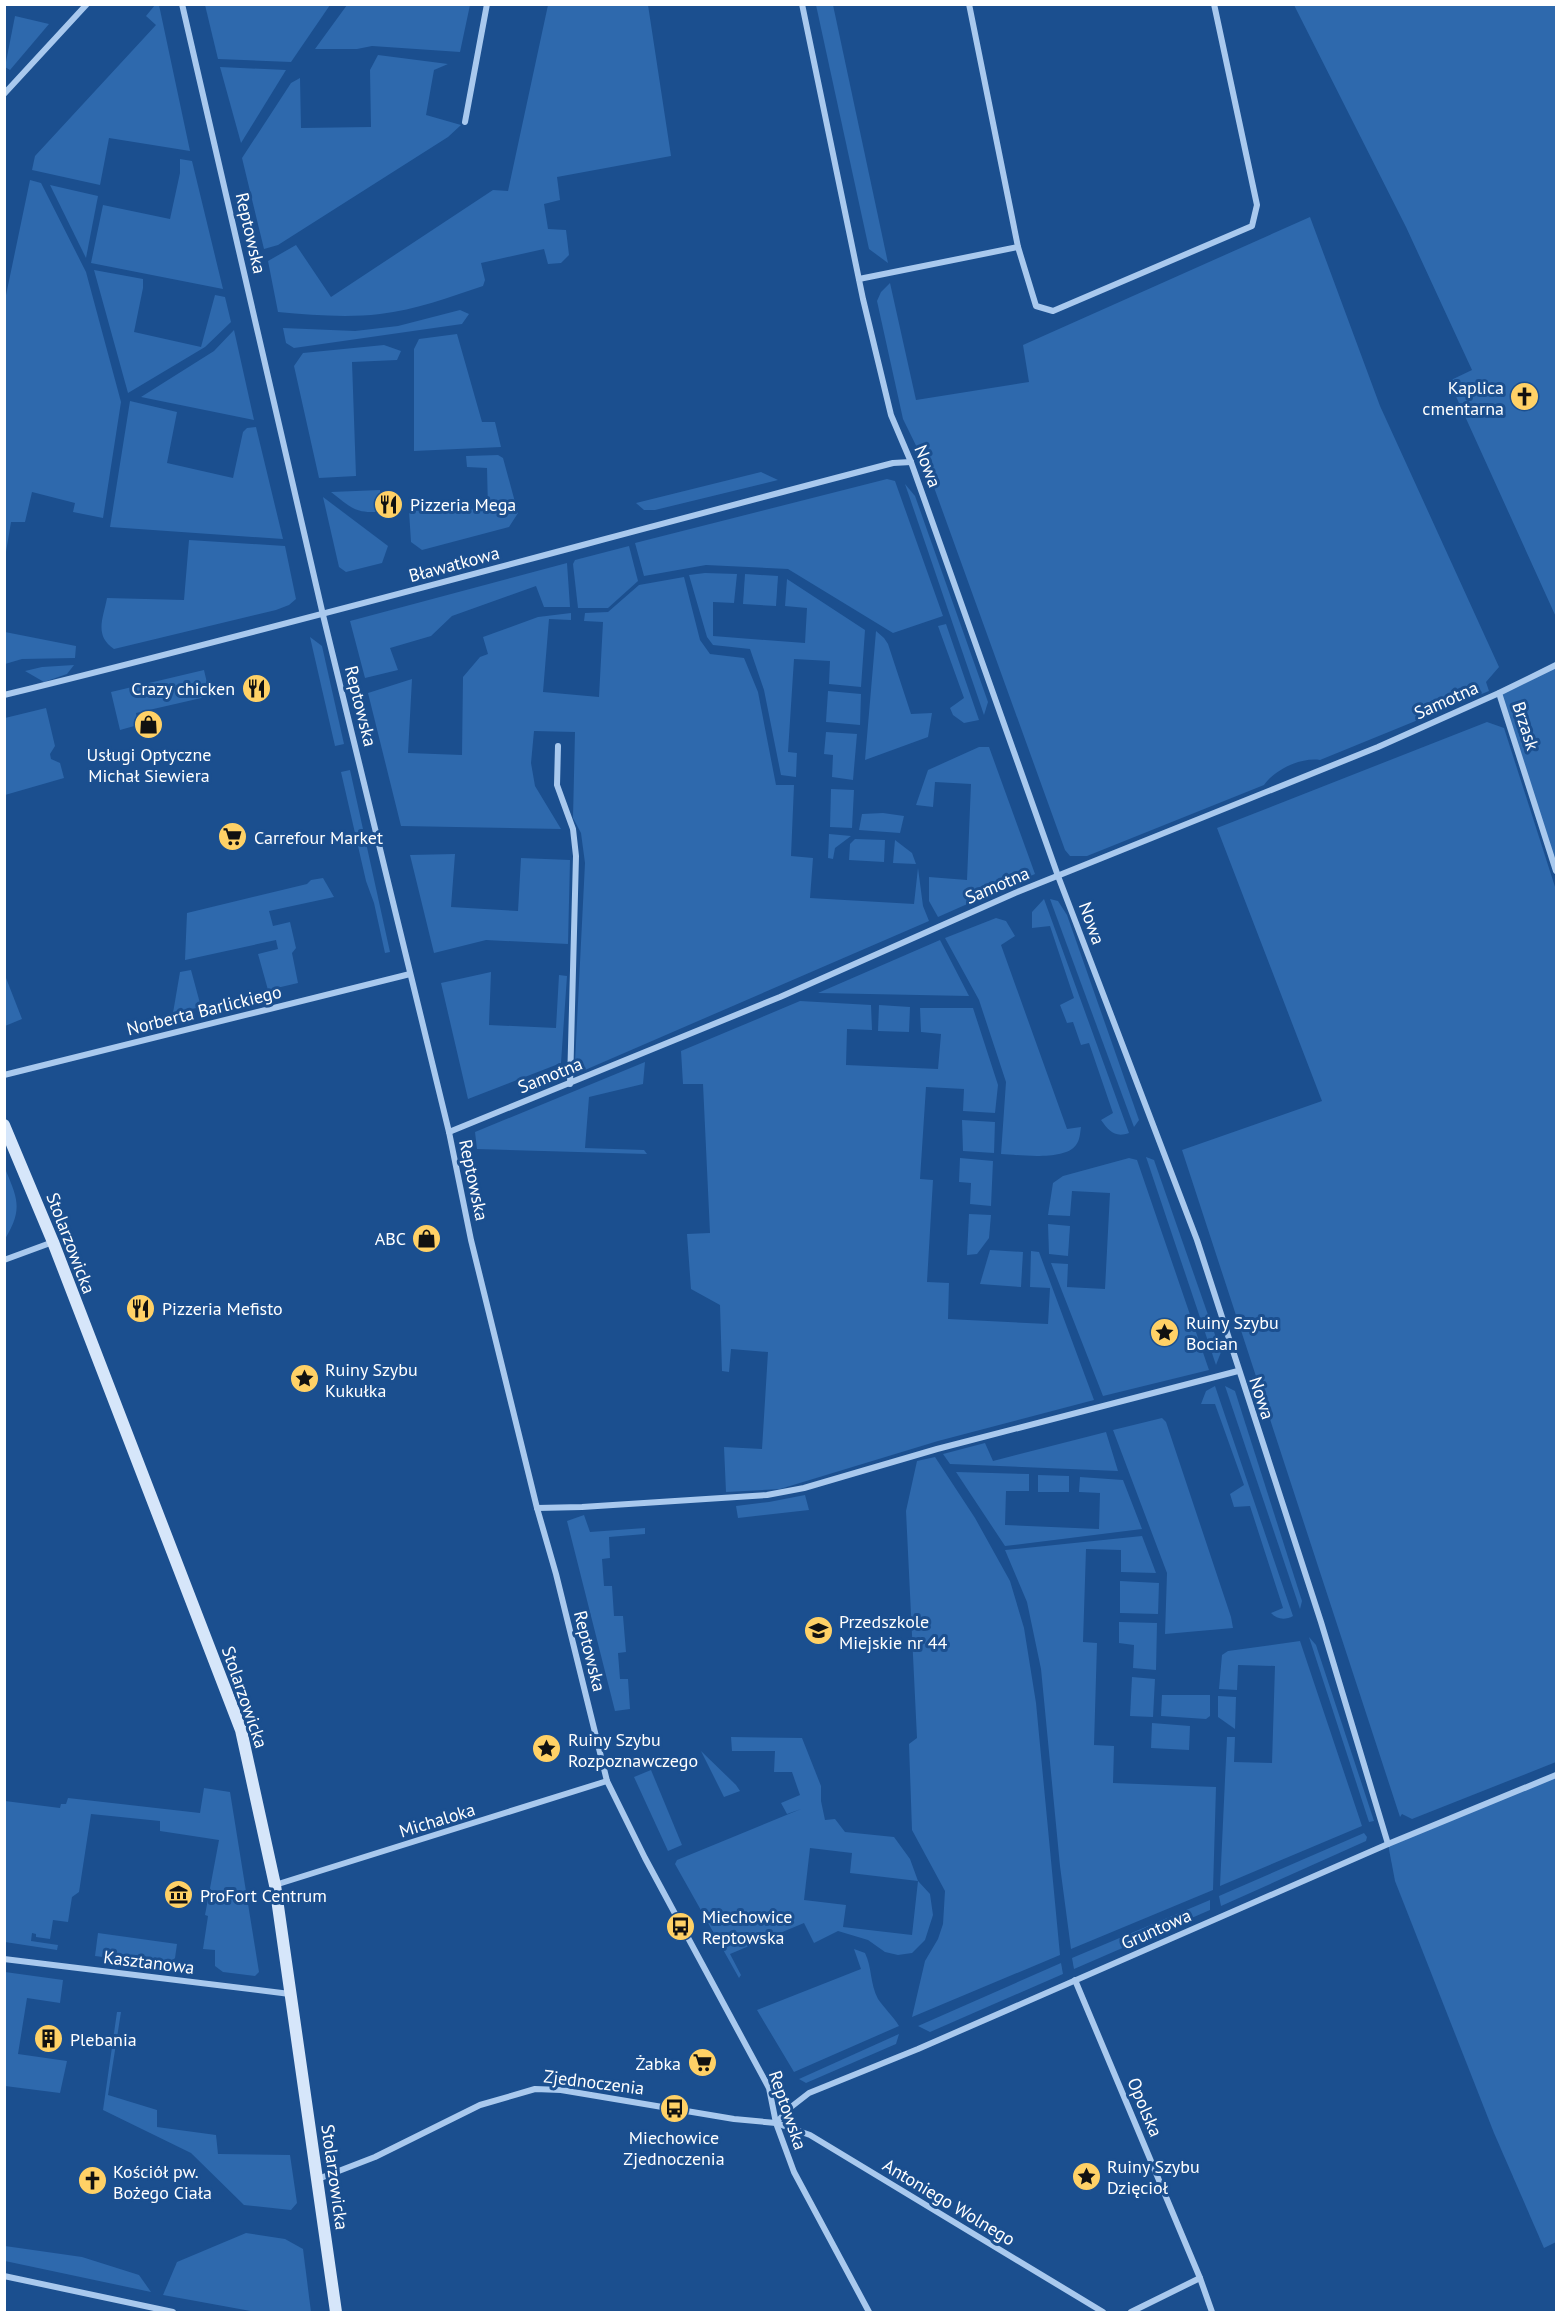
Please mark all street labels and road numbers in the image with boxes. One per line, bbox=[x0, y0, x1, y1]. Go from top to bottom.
street label: Reptowska bbox=[231, 190, 271, 276]
street label: Nowa bbox=[909, 441, 947, 491]
street label: Bławatkowa bbox=[406, 541, 502, 587]
street label: Reptowska bbox=[340, 663, 382, 749]
street label: Samotna bbox=[1410, 676, 1482, 724]
street label: Brzask bbox=[1507, 699, 1545, 754]
street label: Samotna bbox=[961, 861, 1033, 909]
street label: Nowa bbox=[1074, 899, 1110, 947]
street label: Norberta Barlickiego bbox=[124, 980, 284, 1040]
street label: Samotna bbox=[514, 1052, 586, 1098]
street label: Reptowska bbox=[454, 1137, 494, 1223]
street label: Stolarzowicka bbox=[41, 1189, 101, 1297]
street label: Nowa bbox=[1244, 1374, 1280, 1422]
street label: Reptowska bbox=[569, 1608, 611, 1694]
street label: Stolarzowicka bbox=[217, 1643, 273, 1751]
street label: Michaloka bbox=[396, 1798, 478, 1842]
street label: Gruntowa bbox=[1117, 1903, 1195, 1955]
street label: Kasztanowa bbox=[102, 1945, 196, 1979]
street label: Zjednoczenia bbox=[542, 2064, 646, 2100]
street label: Reptowska bbox=[764, 2067, 812, 2153]
street label: Opolska bbox=[1122, 2074, 1168, 2140]
street label: Stolarzowicka bbox=[316, 2123, 354, 2231]
street label: Antoniego Wolnego bbox=[879, 2153, 1019, 2251]

